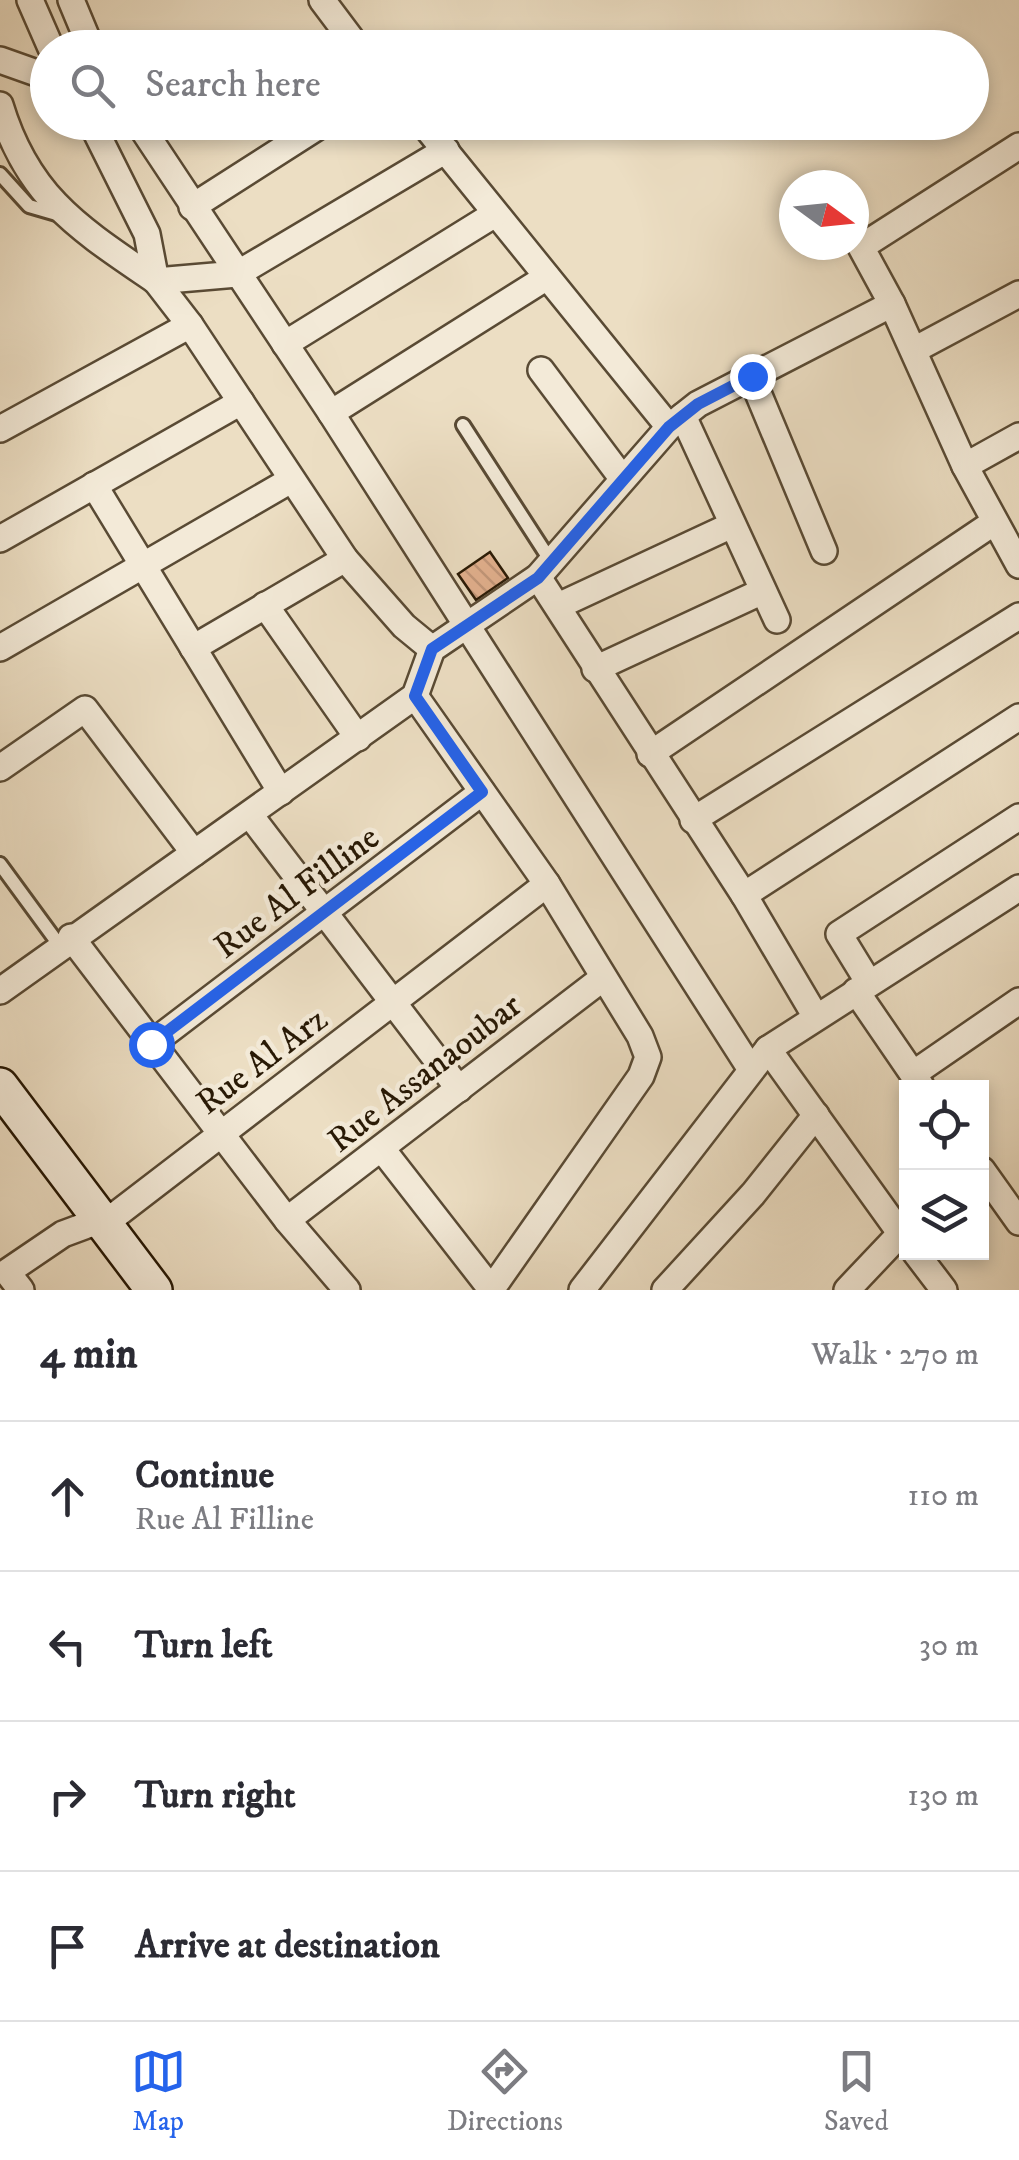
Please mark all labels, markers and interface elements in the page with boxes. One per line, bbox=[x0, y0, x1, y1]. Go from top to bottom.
search box bbox=[30, 30, 989, 140]
icon: search bbox=[65, 58, 120, 113]
text: Search here bbox=[145, 61, 321, 109]
north arrow bbox=[779, 170, 869, 260]
route end bbox=[730, 354, 776, 400]
street label: Rue Al Filline bbox=[206, 816, 389, 969]
street label: Rue Assanaoubar bbox=[319, 984, 531, 1163]
street label: Rue Al Arz bbox=[188, 998, 337, 1125]
route start bbox=[129, 1022, 175, 1068]
map controls bbox=[899, 1080, 989, 1260]
button: locate bbox=[899, 1080, 989, 1170]
button: layers bbox=[899, 1170, 989, 1260]
text: 4 min bbox=[40, 1329, 138, 1381]
text: Walk · 270 m bbox=[811, 1335, 979, 1375]
text: Continue bbox=[135, 1452, 274, 1500]
icon: ahead bbox=[40, 1469, 95, 1524]
text: 110 m bbox=[907, 1476, 979, 1516]
text: Rue Al Filline bbox=[135, 1500, 314, 1540]
icon: left bbox=[40, 1619, 95, 1674]
text: Turn left bbox=[135, 1622, 273, 1670]
text: 30 m bbox=[919, 1626, 979, 1666]
icon: right bbox=[40, 1769, 95, 1824]
text: Turn right bbox=[135, 1772, 296, 1820]
text: 130 m bbox=[907, 1776, 979, 1816]
icon: arrive bbox=[40, 1919, 95, 1974]
text: Arrive at destination bbox=[135, 1922, 440, 1970]
tab: Map bbox=[131, 2044, 186, 2139]
tab: Directions bbox=[447, 2044, 563, 2139]
tab: Saved bbox=[824, 2044, 888, 2139]

